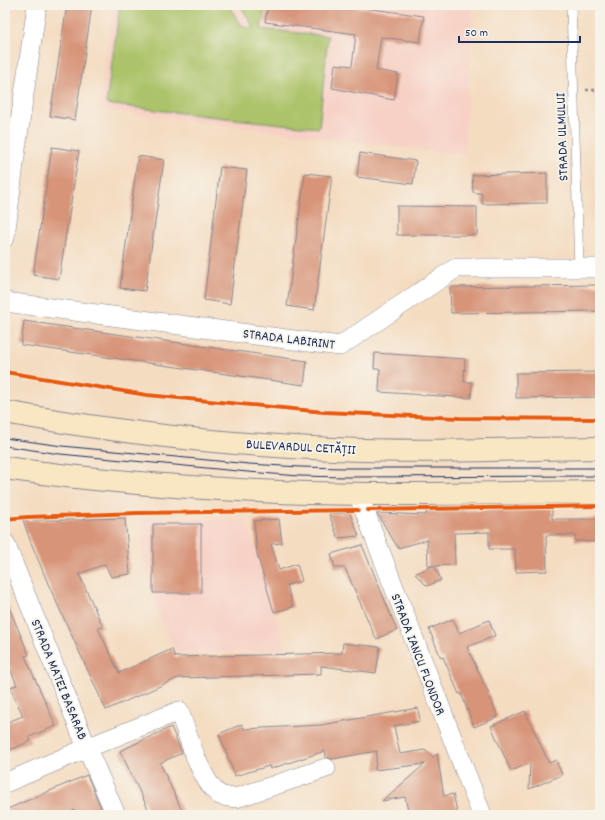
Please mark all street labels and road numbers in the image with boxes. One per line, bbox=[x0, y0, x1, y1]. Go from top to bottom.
street label: STRADA ULMULUI bbox=[551, 92, 575, 182]
street label: STRADA LABIRINT bbox=[242, 324, 336, 356]
street label: BULEVARDUL CETĂȚII bbox=[245, 435, 357, 461]
street label: STRADA IANCU FLONDOR bbox=[385, 591, 450, 719]
street label: STRADA MATEI BASARAB bbox=[25, 616, 92, 744]

